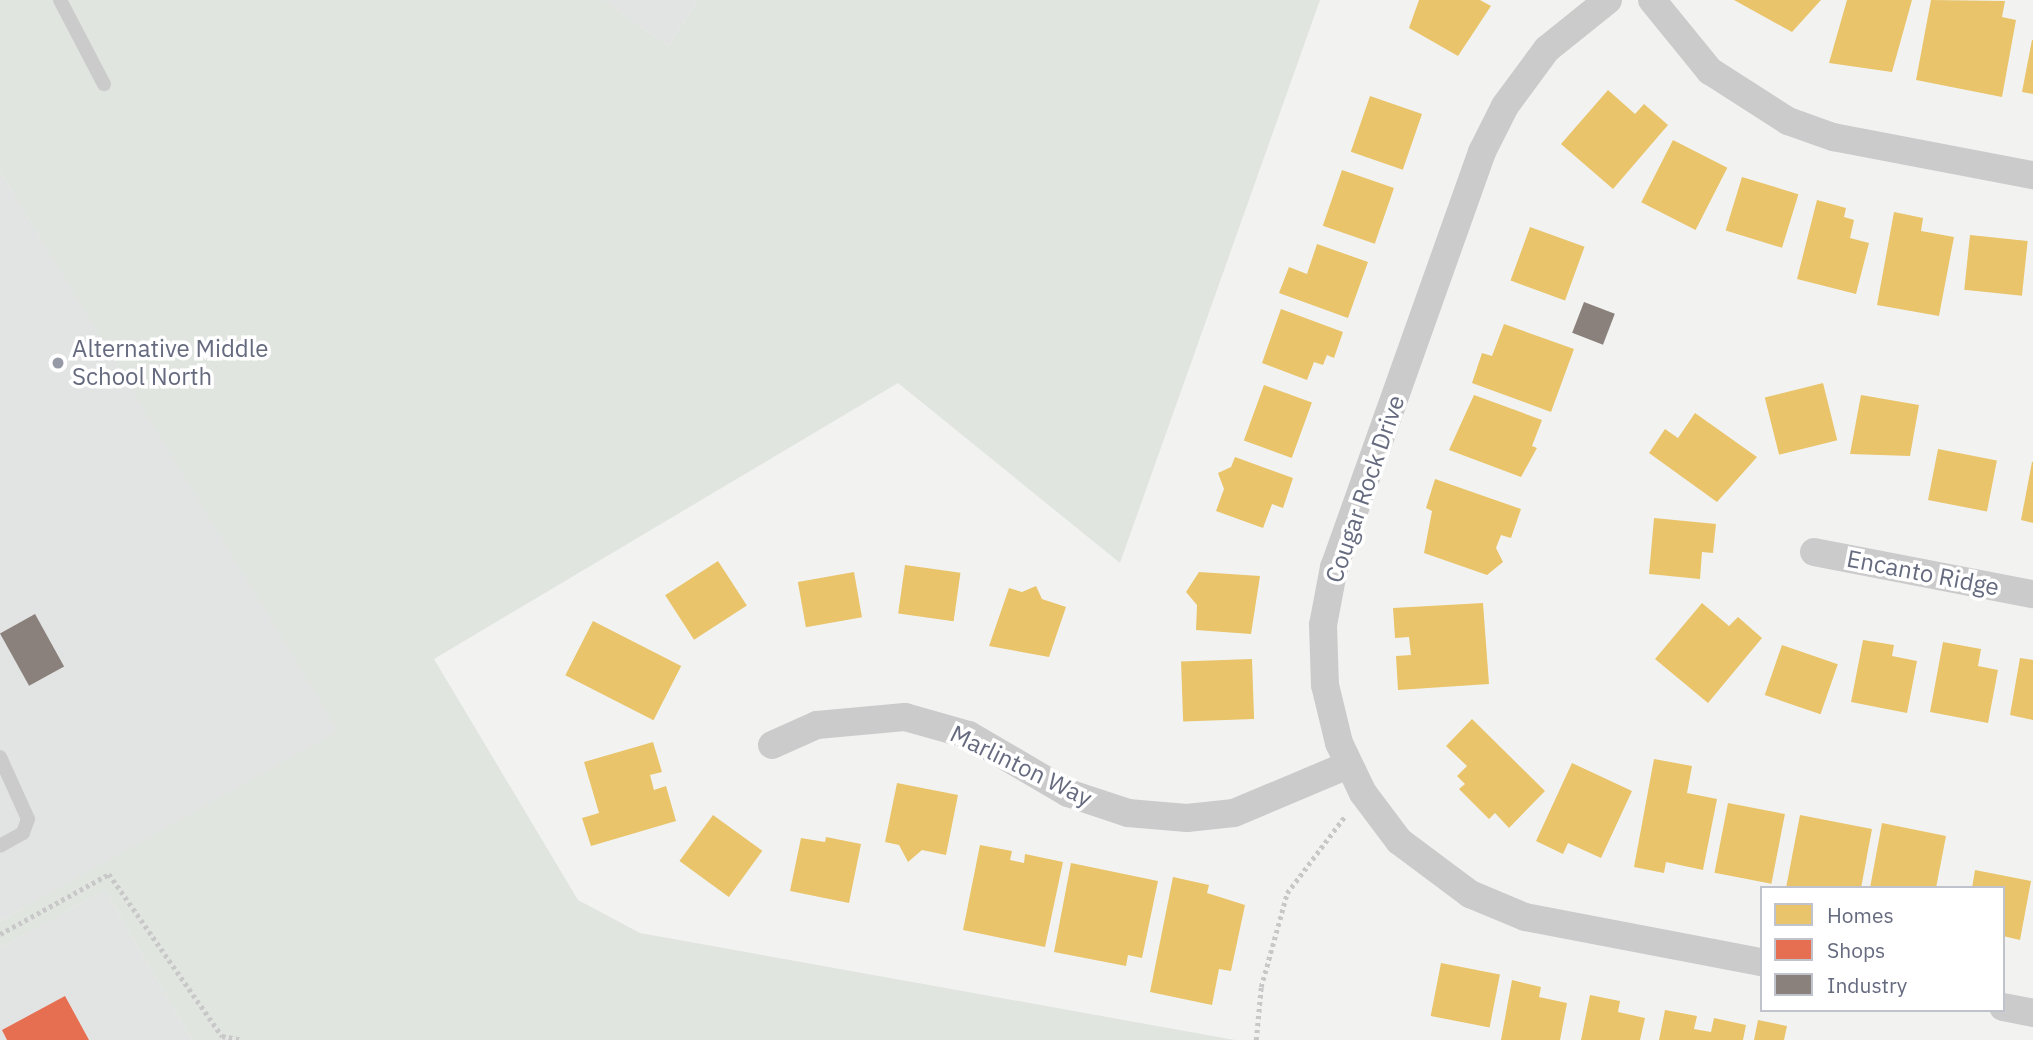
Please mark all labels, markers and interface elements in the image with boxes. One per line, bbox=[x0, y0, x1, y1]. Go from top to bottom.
place label: Alternative Middle School North bbox=[72, 335, 268, 391]
marker: Alternative Middle School North bbox=[50, 355, 66, 371]
street label: Cougar Rock Drive bbox=[1319, 391, 1411, 587]
street label: Encanto Ridge bbox=[1844, 544, 2002, 602]
street label: Marlinton Way bbox=[945, 719, 1097, 813]
legend bbox=[1760, 886, 2005, 1012]
text: Homes bbox=[1827, 901, 1894, 929]
text: Shops bbox=[1827, 936, 1885, 964]
text: Industry bbox=[1827, 971, 1907, 999]

